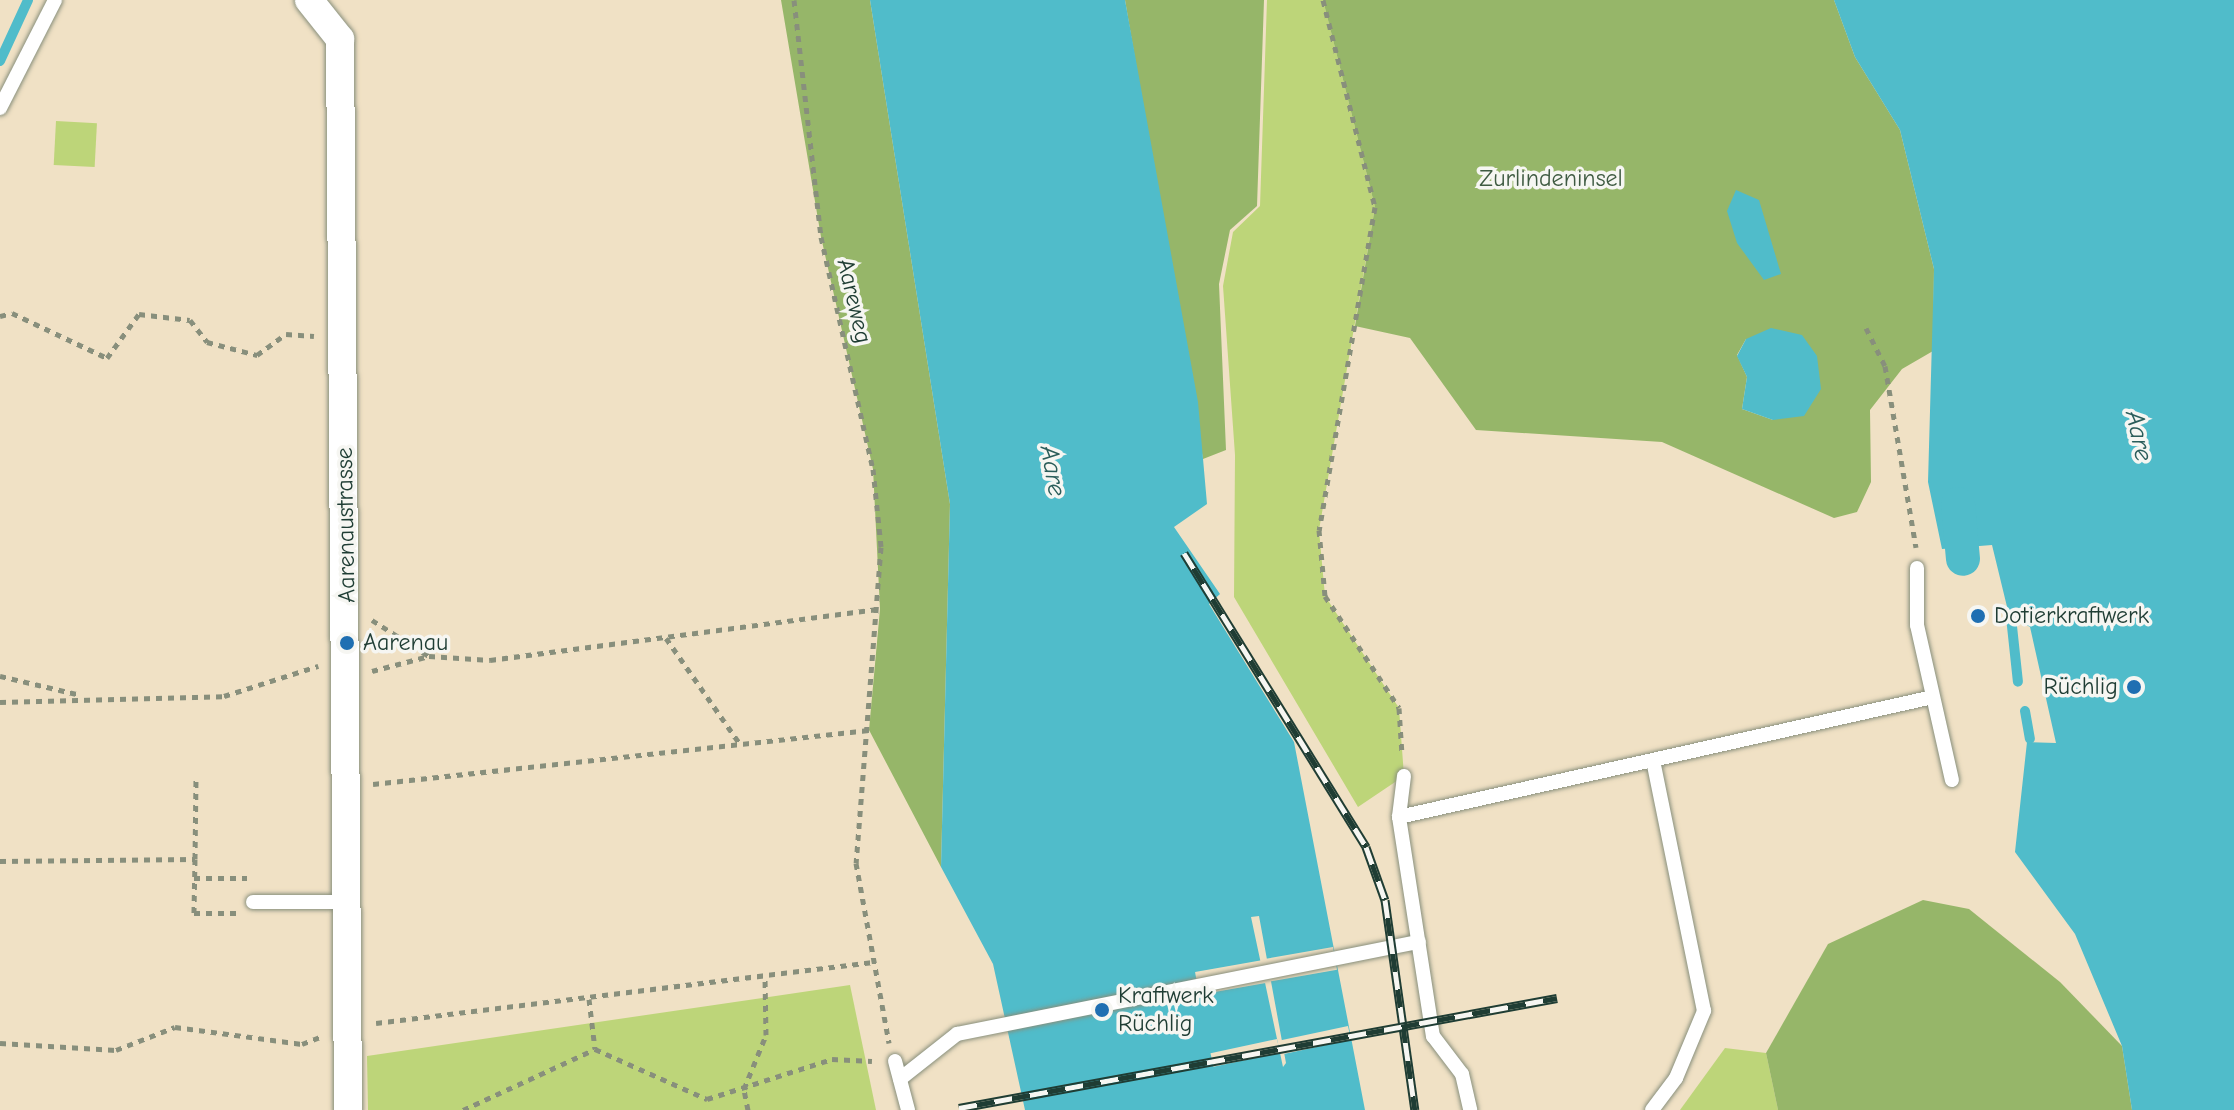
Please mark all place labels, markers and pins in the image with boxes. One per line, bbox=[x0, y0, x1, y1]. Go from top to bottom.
place label: Dotierkraftwerk bbox=[1994, 602, 2149, 630]
marker: Dotierkraftwerk bbox=[1969, 607, 1987, 625]
place label: Aarenau bbox=[363, 629, 448, 657]
marker: Aarenau bbox=[338, 634, 356, 652]
place label: Rüchlig bbox=[2044, 673, 2118, 701]
marker: Rüchlig bbox=[2125, 678, 2143, 696]
place label: Kraftwerk Rüchlig bbox=[1118, 982, 1214, 1038]
marker: Kraftwerk Rüchlig bbox=[1093, 1001, 1111, 1019]

